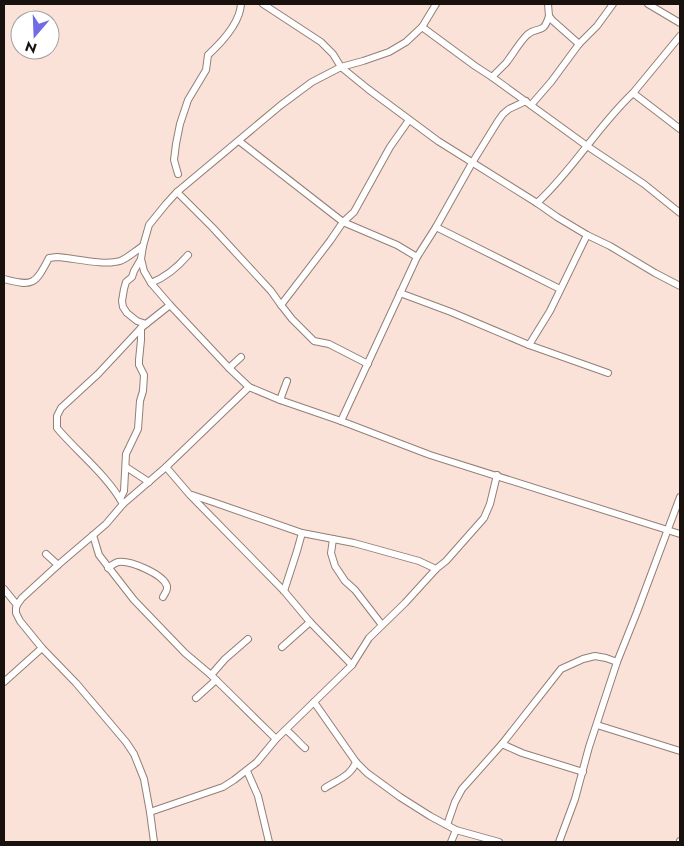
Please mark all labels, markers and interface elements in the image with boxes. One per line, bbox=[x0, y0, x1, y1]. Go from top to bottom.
north arrow bbox=[10, 10, 60, 60]
text: N bbox=[22, 36, 39, 59]

